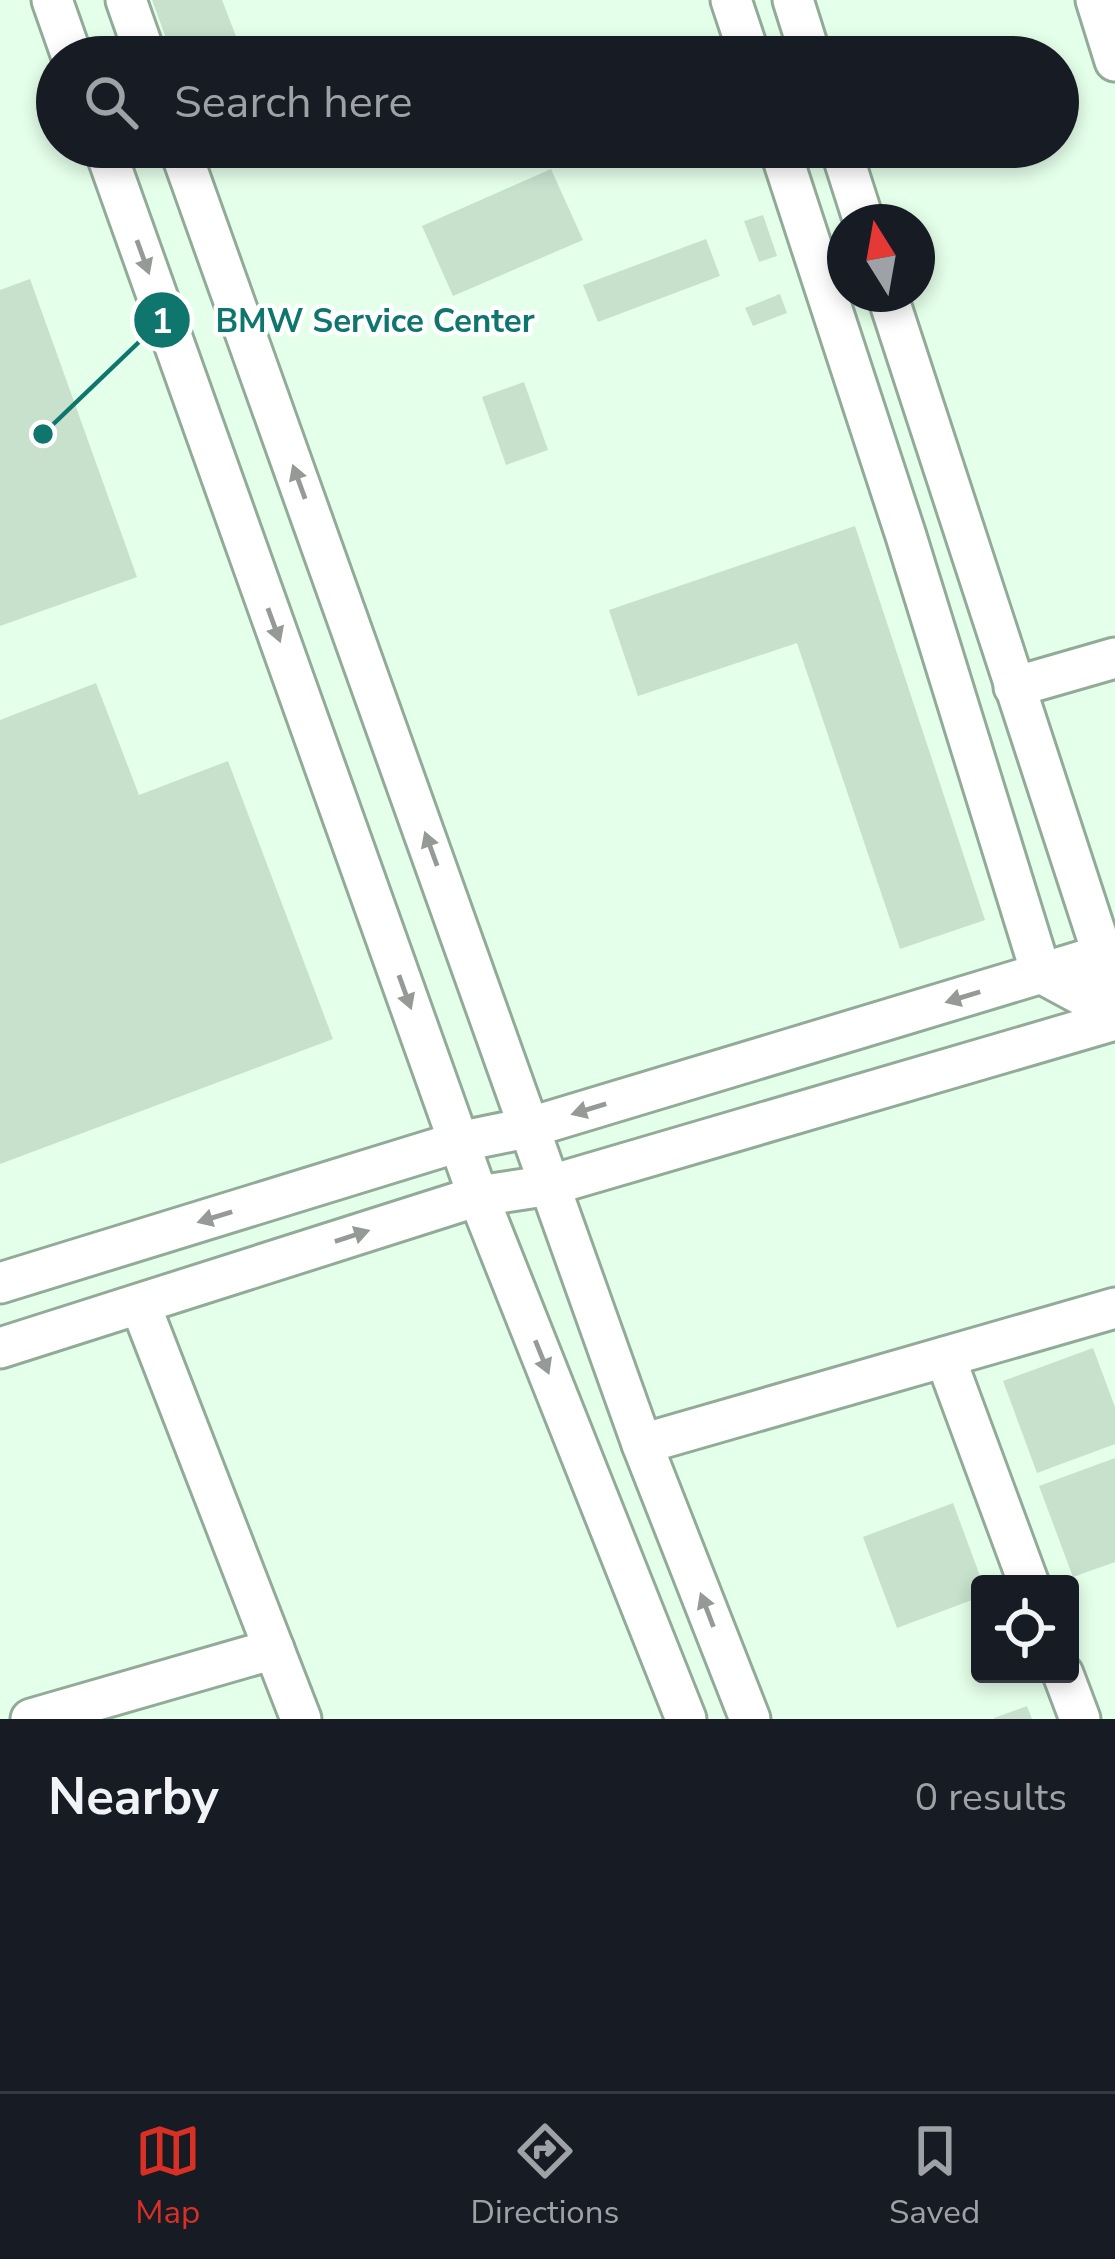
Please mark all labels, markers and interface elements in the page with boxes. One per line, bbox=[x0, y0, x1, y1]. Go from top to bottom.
search box bbox=[36, 36, 1079, 168]
icon: search bbox=[78, 69, 144, 135]
text: Search here bbox=[174, 72, 413, 133]
north arrow bbox=[827, 204, 935, 312]
one-way arrow bbox=[135, 239, 153, 275]
callout: BMW Service Center bbox=[132, 286, 559, 355]
text: 1 bbox=[151, 297, 173, 346]
text: BMW Service Center bbox=[215, 299, 535, 344]
one-way arrow bbox=[289, 464, 307, 500]
one-way arrow bbox=[266, 607, 284, 643]
one-way arrow bbox=[421, 831, 439, 867]
one-way arrow bbox=[397, 974, 415, 1010]
one-way arrow bbox=[944, 989, 981, 1007]
one-way arrow bbox=[570, 1101, 607, 1120]
one-way arrow bbox=[196, 1209, 233, 1227]
one-way arrow bbox=[334, 1226, 371, 1245]
one-way arrow bbox=[533, 1340, 552, 1376]
map controls bbox=[971, 1575, 1079, 1683]
button: locate bbox=[971, 1575, 1079, 1683]
one-way arrow bbox=[697, 1592, 716, 1628]
text: Nearby bbox=[48, 1762, 219, 1832]
text: 0 results bbox=[915, 1771, 1067, 1824]
tab: Map bbox=[135, 2118, 201, 2235]
tab: Directions bbox=[471, 2118, 619, 2235]
tab: Saved bbox=[889, 2118, 980, 2235]

